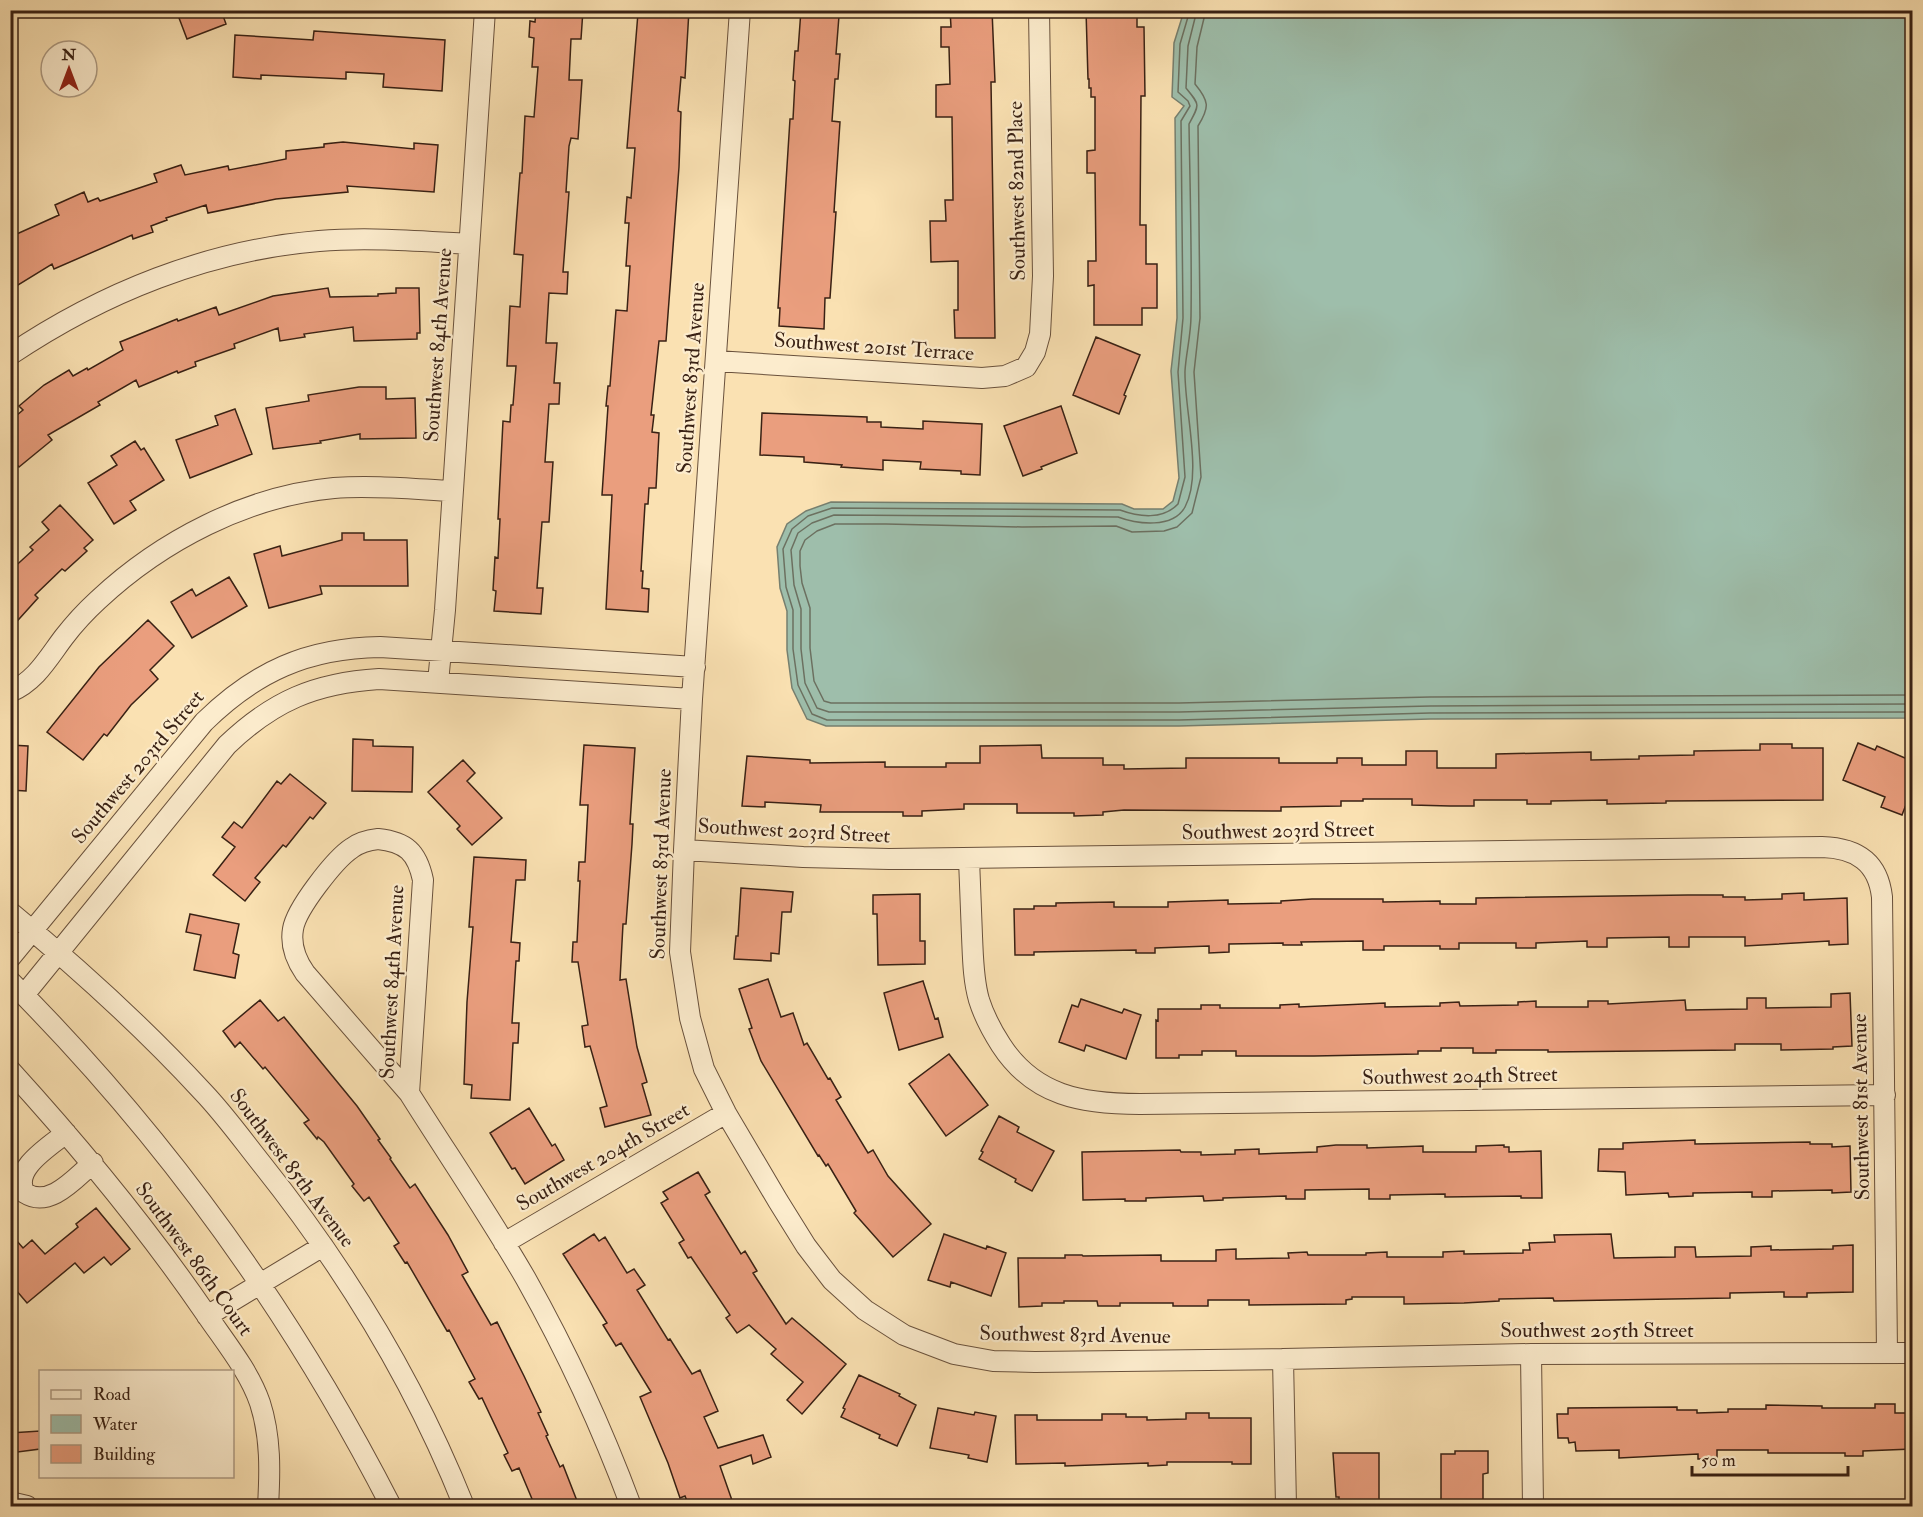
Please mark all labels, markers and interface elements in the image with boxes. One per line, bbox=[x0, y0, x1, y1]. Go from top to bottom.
north arrow bbox=[39, 39, 99, 99]
text: N bbox=[61, 45, 77, 65]
street label: Southwest 82nd Place bbox=[1002, 101, 1032, 281]
street label: Southwest 84th Avenue bbox=[418, 247, 458, 443]
street label: Southwest 83rd Avenue bbox=[671, 281, 711, 474]
street label: Southwest 201st Terrace bbox=[773, 327, 975, 367]
street label: Southwest 203rd Street bbox=[66, 684, 210, 849]
street label: Southwest 83rd Avenue bbox=[644, 768, 678, 960]
street label: Southwest 203rd Street bbox=[697, 812, 891, 850]
street label: Southwest 203rd Street bbox=[1181, 816, 1375, 846]
street label: Southwest 84th Avenue bbox=[373, 884, 411, 1080]
street label: Southwest 81st Avenue bbox=[1846, 1013, 1876, 1201]
street label: Southwest 204th Street bbox=[1362, 1061, 1558, 1091]
street label: Southwest 85th Avenue bbox=[223, 1083, 361, 1253]
street label: Southwest 204th Street bbox=[512, 1096, 695, 1218]
street label: Southwest 86th Court bbox=[129, 1177, 259, 1341]
street label: Southwest 205th Street bbox=[1500, 1317, 1694, 1344]
street label: Southwest 83rd Avenue bbox=[979, 1320, 1171, 1350]
legend bbox=[39, 1370, 234, 1478]
text: Road bbox=[93, 1383, 131, 1406]
text: Water bbox=[92, 1413, 137, 1436]
scale bar bbox=[1692, 1439, 1848, 1477]
text: Building bbox=[93, 1443, 156, 1466]
text: 50 m bbox=[1701, 1449, 1736, 1472]

